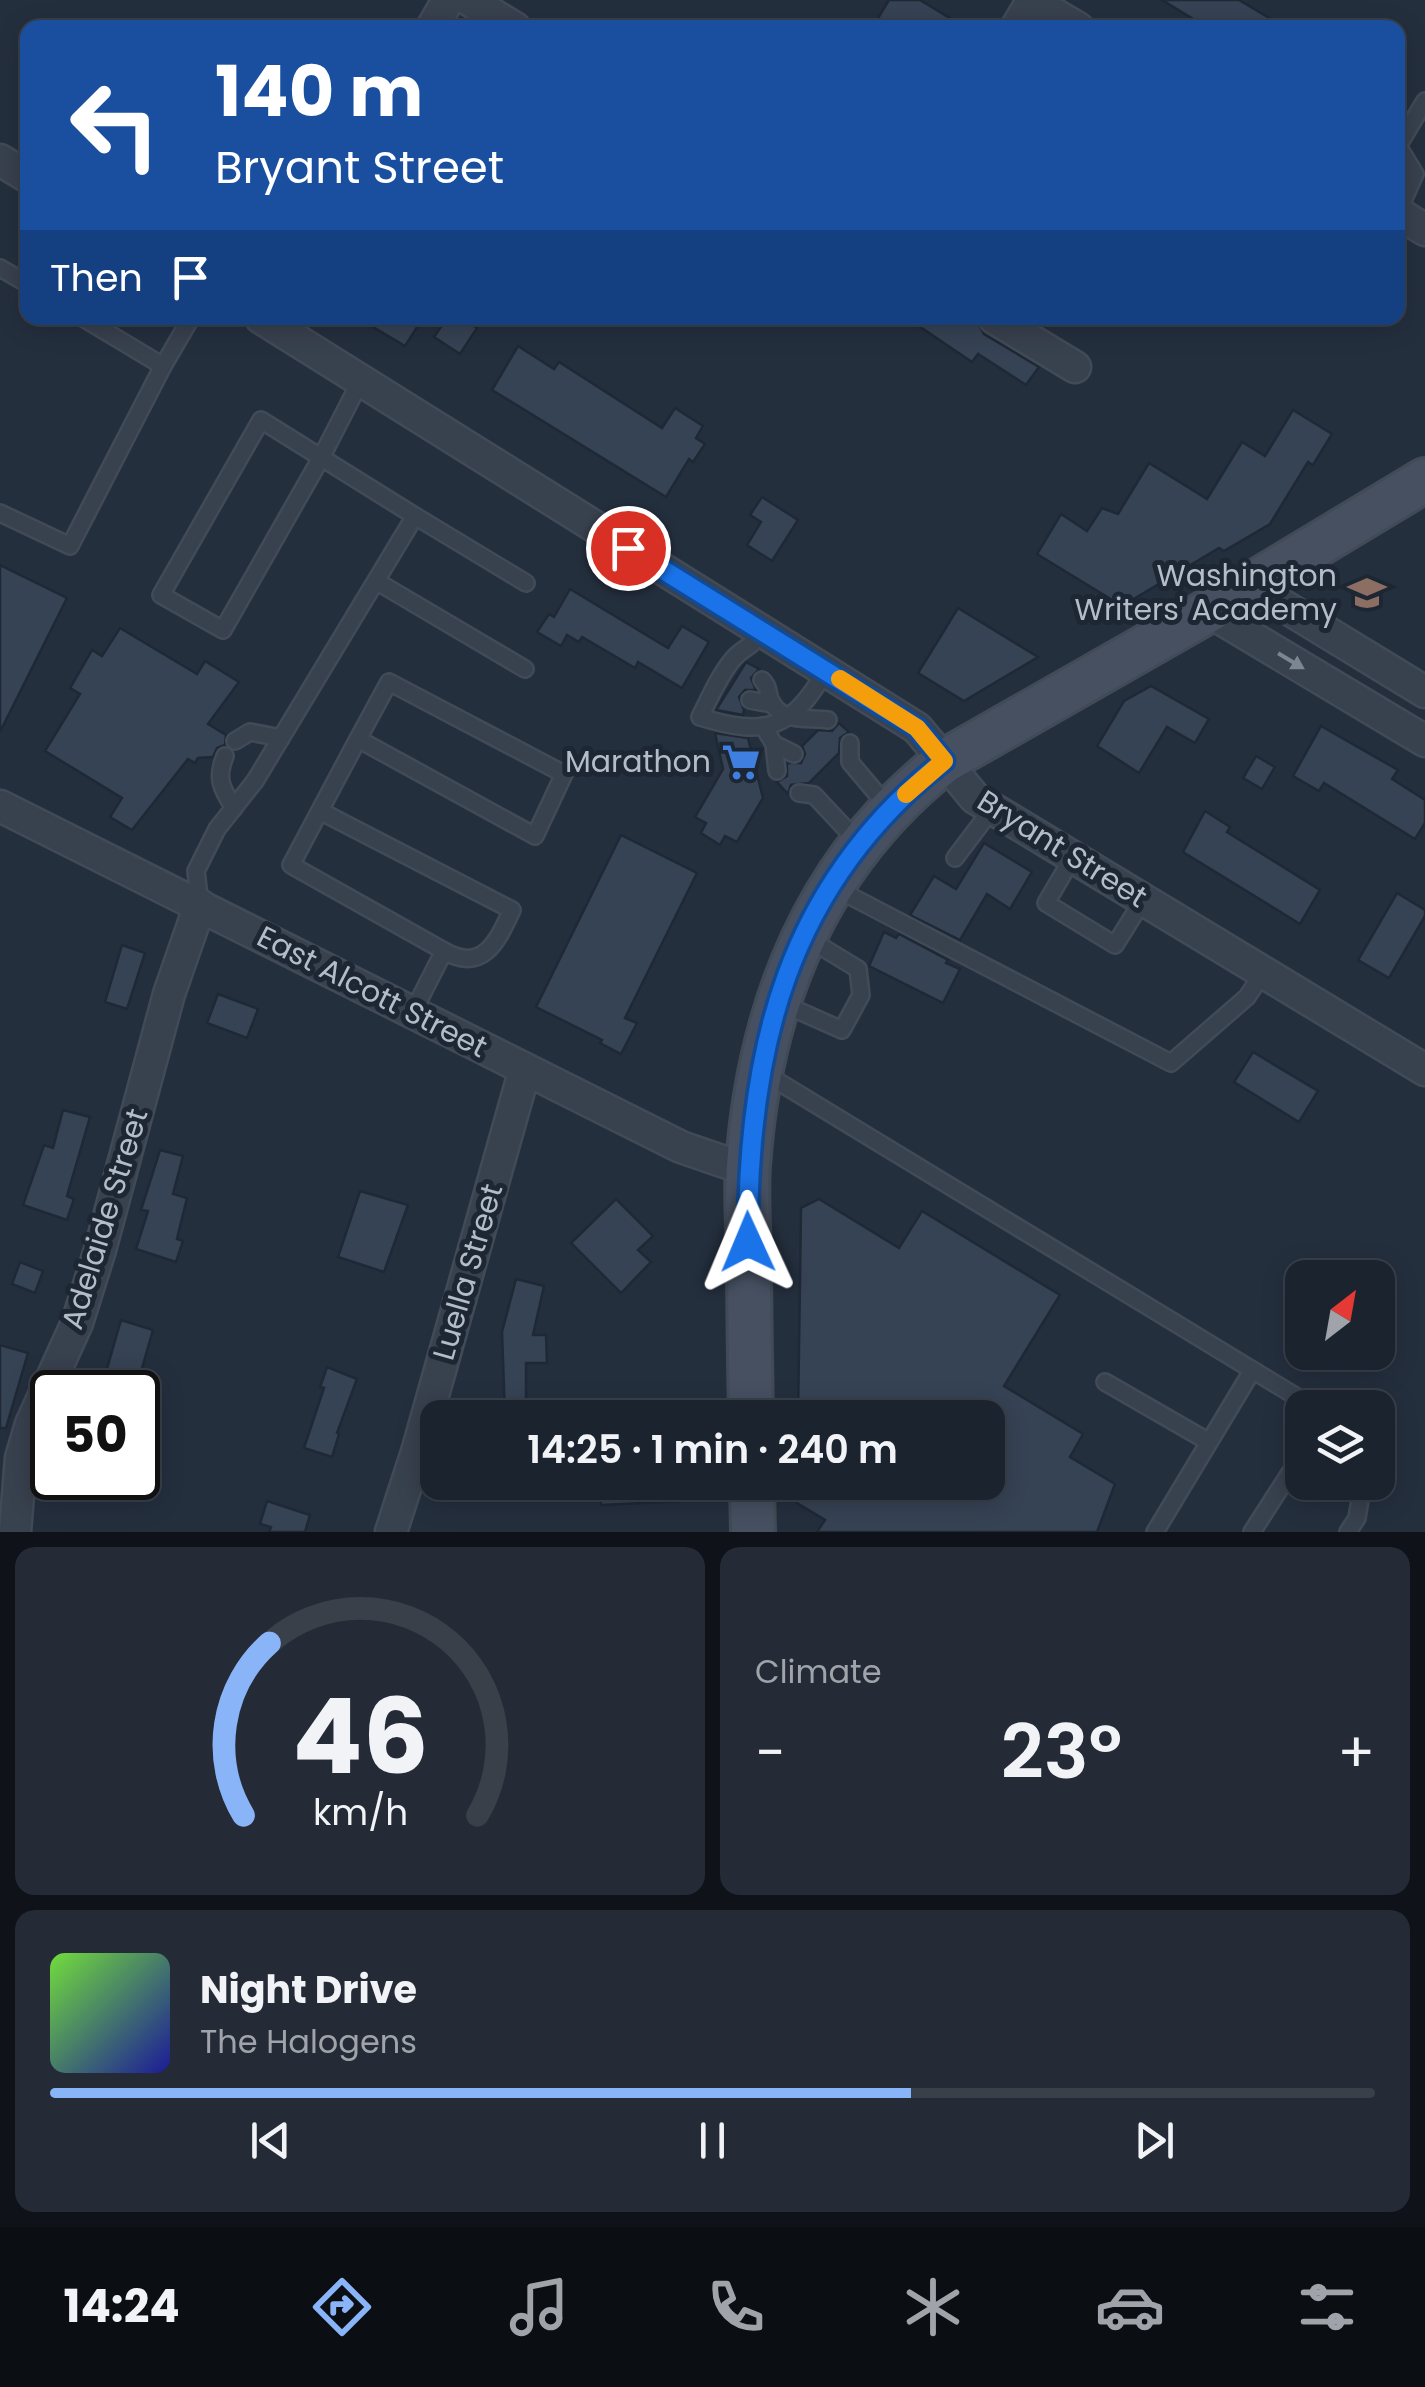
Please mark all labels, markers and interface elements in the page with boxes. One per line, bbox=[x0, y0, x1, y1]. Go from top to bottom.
text: 140 m bbox=[215, 42, 423, 141]
icon: left bbox=[50, 60, 180, 190]
text: Bryant Street bbox=[215, 136, 504, 199]
icon: arrive bbox=[163, 250, 218, 305]
text: Then bbox=[50, 251, 143, 304]
pin bbox=[586, 506, 671, 591]
icon: arrive bbox=[601, 521, 656, 576]
place label: Washington Writers' Academy bbox=[1075, 554, 1337, 631]
school or university icon: Washington Writers' Academy bbox=[1346, 572, 1388, 614]
one-way arrow bbox=[1278, 651, 1305, 670]
place label: Marathon bbox=[565, 740, 711, 783]
supermarket icon: Marathon bbox=[720, 741, 762, 783]
street label: Bryant Street bbox=[969, 779, 1155, 918]
street label: East Alcott Street bbox=[250, 915, 495, 1068]
street label: Adelaide Street bbox=[51, 1103, 159, 1335]
street label: Luella Street bbox=[422, 1179, 513, 1365]
position arrow bbox=[696, 1190, 800, 1294]
north arrow bbox=[1285, 1260, 1395, 1370]
map controls bbox=[1285, 1260, 1395, 1500]
speed limit sign: 50 bbox=[30, 1370, 160, 1500]
button: layers bbox=[1285, 1390, 1395, 1500]
text: 14:25 · 1 min · 240 m bbox=[527, 1423, 898, 1476]
text: Climate bbox=[755, 1649, 882, 1694]
text: 46 bbox=[292, 1664, 428, 1809]
text: 23° bbox=[1001, 1699, 1122, 1804]
text: − bbox=[755, 1714, 785, 1791]
text: + bbox=[1337, 1714, 1375, 1791]
text: km/h bbox=[312, 1787, 408, 1838]
text: Night Drive bbox=[200, 1963, 417, 2016]
text: The Halogens bbox=[200, 2019, 417, 2064]
icon: previous bbox=[243, 2113, 298, 2168]
icon: pause bbox=[685, 2113, 740, 2168]
icon: next bbox=[1127, 2113, 1182, 2168]
icon: directions bbox=[307, 2272, 377, 2342]
icon: music bbox=[504, 2272, 574, 2342]
icon: phone bbox=[701, 2272, 771, 2342]
icon: climate bbox=[898, 2272, 968, 2342]
icon: car bbox=[1095, 2272, 1165, 2342]
icon: filters bbox=[1292, 2272, 1362, 2342]
text: 14:24 bbox=[63, 2275, 180, 2338]

